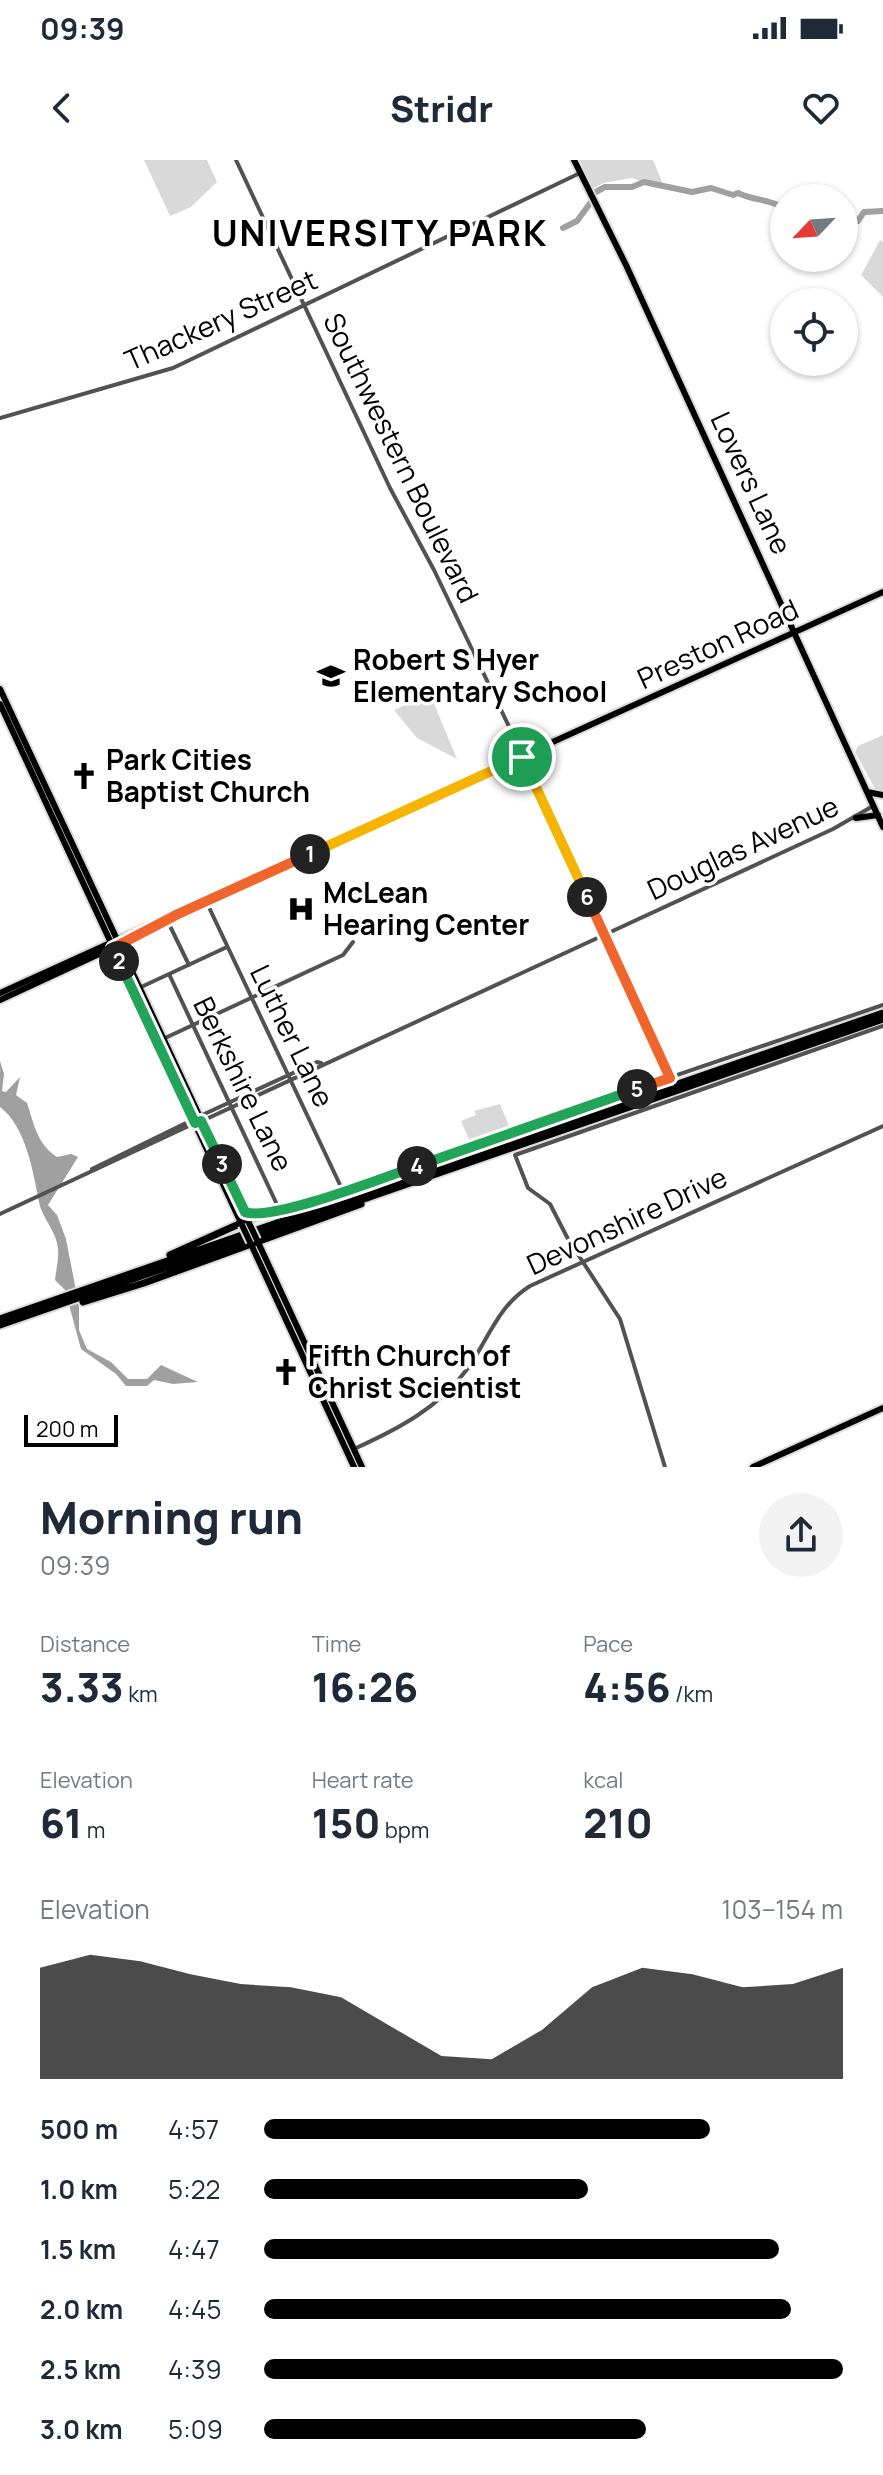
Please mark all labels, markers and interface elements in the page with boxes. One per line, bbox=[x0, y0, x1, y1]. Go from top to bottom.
text: 09:39 bbox=[40, 8, 125, 49]
text: Stridr bbox=[390, 84, 493, 133]
icon: back bbox=[40, 86, 84, 130]
icon: heart bbox=[799, 86, 843, 130]
north arrow bbox=[770, 184, 858, 272]
map controls bbox=[770, 184, 858, 376]
district label: UNIVERSITY PARK bbox=[212, 208, 548, 257]
street label: Thackery Street bbox=[118, 260, 323, 379]
button: locate bbox=[770, 288, 858, 376]
street label: Southwestern Boulevard bbox=[315, 306, 489, 609]
street label: Lovers Lane bbox=[702, 405, 801, 560]
street label: Preston Road bbox=[631, 589, 804, 697]
place label: Robert S Hyer Elementary School bbox=[353, 640, 607, 710]
school or university icon: Robert S Hyer Elementary School bbox=[316, 661, 346, 691]
pin bbox=[488, 723, 556, 791]
icon: arrive bbox=[500, 735, 544, 779]
place label: Park Cities Baptist Church bbox=[106, 740, 310, 810]
church icon: Park Cities Baptist Church bbox=[69, 761, 99, 791]
street label: Douglas Avenue bbox=[641, 786, 844, 908]
pin: 1 bbox=[290, 834, 330, 874]
text: 1 bbox=[305, 839, 315, 869]
place label: McLean Hearing Center bbox=[323, 873, 529, 943]
pin: 6 bbox=[567, 877, 607, 917]
text: 6 bbox=[580, 882, 594, 912]
hospital icon: McLean Hearing Center bbox=[286, 894, 316, 924]
pin: 2 bbox=[99, 941, 139, 981]
text: 2 bbox=[112, 946, 126, 976]
street label: Luther Lane bbox=[242, 958, 344, 1113]
street label: Berkshire Lane bbox=[185, 990, 303, 1177]
pin: 5 bbox=[617, 1069, 657, 1109]
text: 5 bbox=[631, 1074, 643, 1104]
pin: 3 bbox=[202, 1144, 242, 1184]
pin: 4 bbox=[397, 1146, 437, 1186]
text: 3 bbox=[216, 1149, 228, 1179]
text: 4 bbox=[410, 1151, 424, 1181]
street label: Devonshire Drive bbox=[520, 1157, 733, 1283]
place label: Fifth Church of Christ Scientist bbox=[308, 1336, 521, 1406]
church icon: Fifth Church of Christ Scientist bbox=[271, 1357, 301, 1387]
scale bar bbox=[24, 1411, 118, 1447]
text: 200 m bbox=[36, 1414, 98, 1444]
text: Morning run bbox=[40, 1487, 303, 1547]
button: share bbox=[759, 1493, 843, 1577]
text: 09:39 bbox=[40, 1547, 110, 1583]
text: Distance bbox=[40, 1629, 130, 1659]
text: Time bbox=[312, 1629, 361, 1659]
text: Pace bbox=[583, 1629, 633, 1659]
text: 3.33 bbox=[40, 1659, 124, 1714]
text: 16:26 bbox=[312, 1659, 418, 1714]
text: 4:56 bbox=[583, 1659, 671, 1714]
text: km bbox=[124, 1679, 158, 1709]
text: /km bbox=[671, 1679, 713, 1709]
text: Elevation bbox=[40, 1765, 133, 1795]
text: Heart rate bbox=[312, 1765, 414, 1795]
text: kcal bbox=[583, 1765, 623, 1795]
text: 61 bbox=[40, 1795, 82, 1850]
text: 150 bbox=[312, 1795, 380, 1850]
text: 210 bbox=[583, 1795, 653, 1850]
text: m bbox=[82, 1815, 106, 1845]
text: bpm bbox=[380, 1815, 429, 1845]
text: Elevation bbox=[40, 1891, 150, 1927]
text: 103–154 m bbox=[721, 1891, 843, 1927]
text: 500 m bbox=[40, 2111, 118, 2147]
text: 4:57 bbox=[168, 2111, 219, 2147]
text: 1.0 km bbox=[40, 2171, 118, 2207]
text: 5:22 bbox=[168, 2171, 220, 2207]
text: 1.5 km bbox=[40, 2231, 116, 2267]
text: 4:47 bbox=[168, 2231, 219, 2267]
text: 2.0 km bbox=[40, 2291, 123, 2327]
text: 4:45 bbox=[168, 2291, 221, 2327]
text: 2.5 km bbox=[40, 2351, 121, 2387]
text: 4:39 bbox=[168, 2351, 222, 2387]
text: 3.0 km bbox=[40, 2411, 123, 2447]
text: 5:09 bbox=[168, 2411, 223, 2447]

